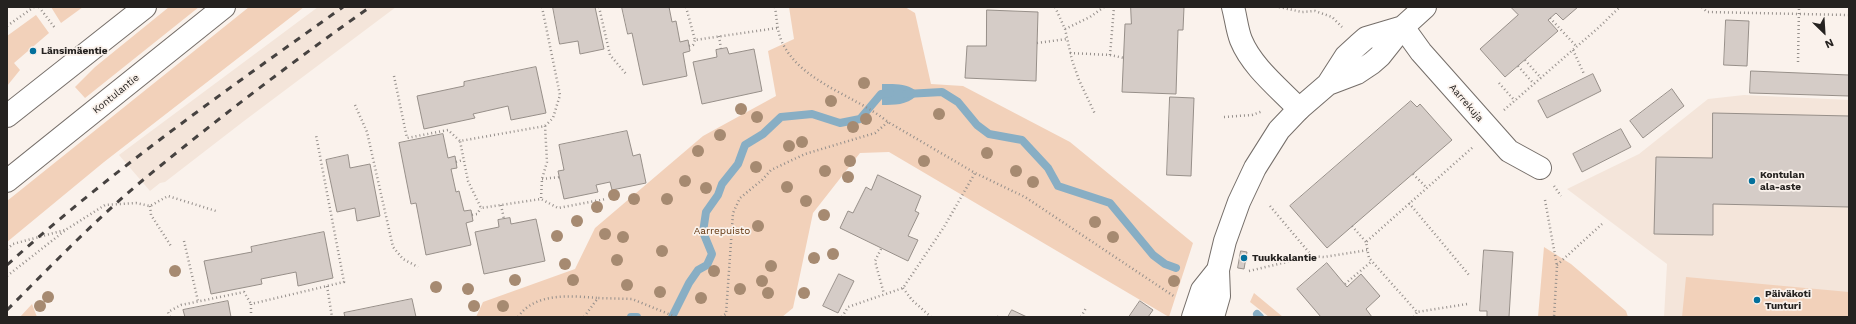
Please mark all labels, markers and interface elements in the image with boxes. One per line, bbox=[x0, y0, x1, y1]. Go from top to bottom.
north arrow bbox=[1804, 12, 1844, 52]
text: N bbox=[1823, 36, 1836, 51]
place label: Länsimäentie bbox=[41, 45, 107, 57]
marker: Länsimäentie bbox=[28, 46, 38, 56]
street label: Kontulantie bbox=[90, 72, 142, 116]
street label: Aarrekuja bbox=[1446, 82, 1486, 124]
place label: Kontulan ala-aste bbox=[1760, 169, 1805, 192]
marker: Kontulan ala-aste bbox=[1747, 176, 1757, 186]
park label: Aarrepuisto bbox=[694, 225, 750, 237]
place label: Tuukkalantie bbox=[1252, 252, 1317, 264]
marker: Tuukkalantie bbox=[1239, 253, 1249, 263]
place label: Päiväkoti Tunturi bbox=[1765, 288, 1811, 312]
marker: Päiväkoti Tunturi bbox=[1752, 295, 1762, 305]

